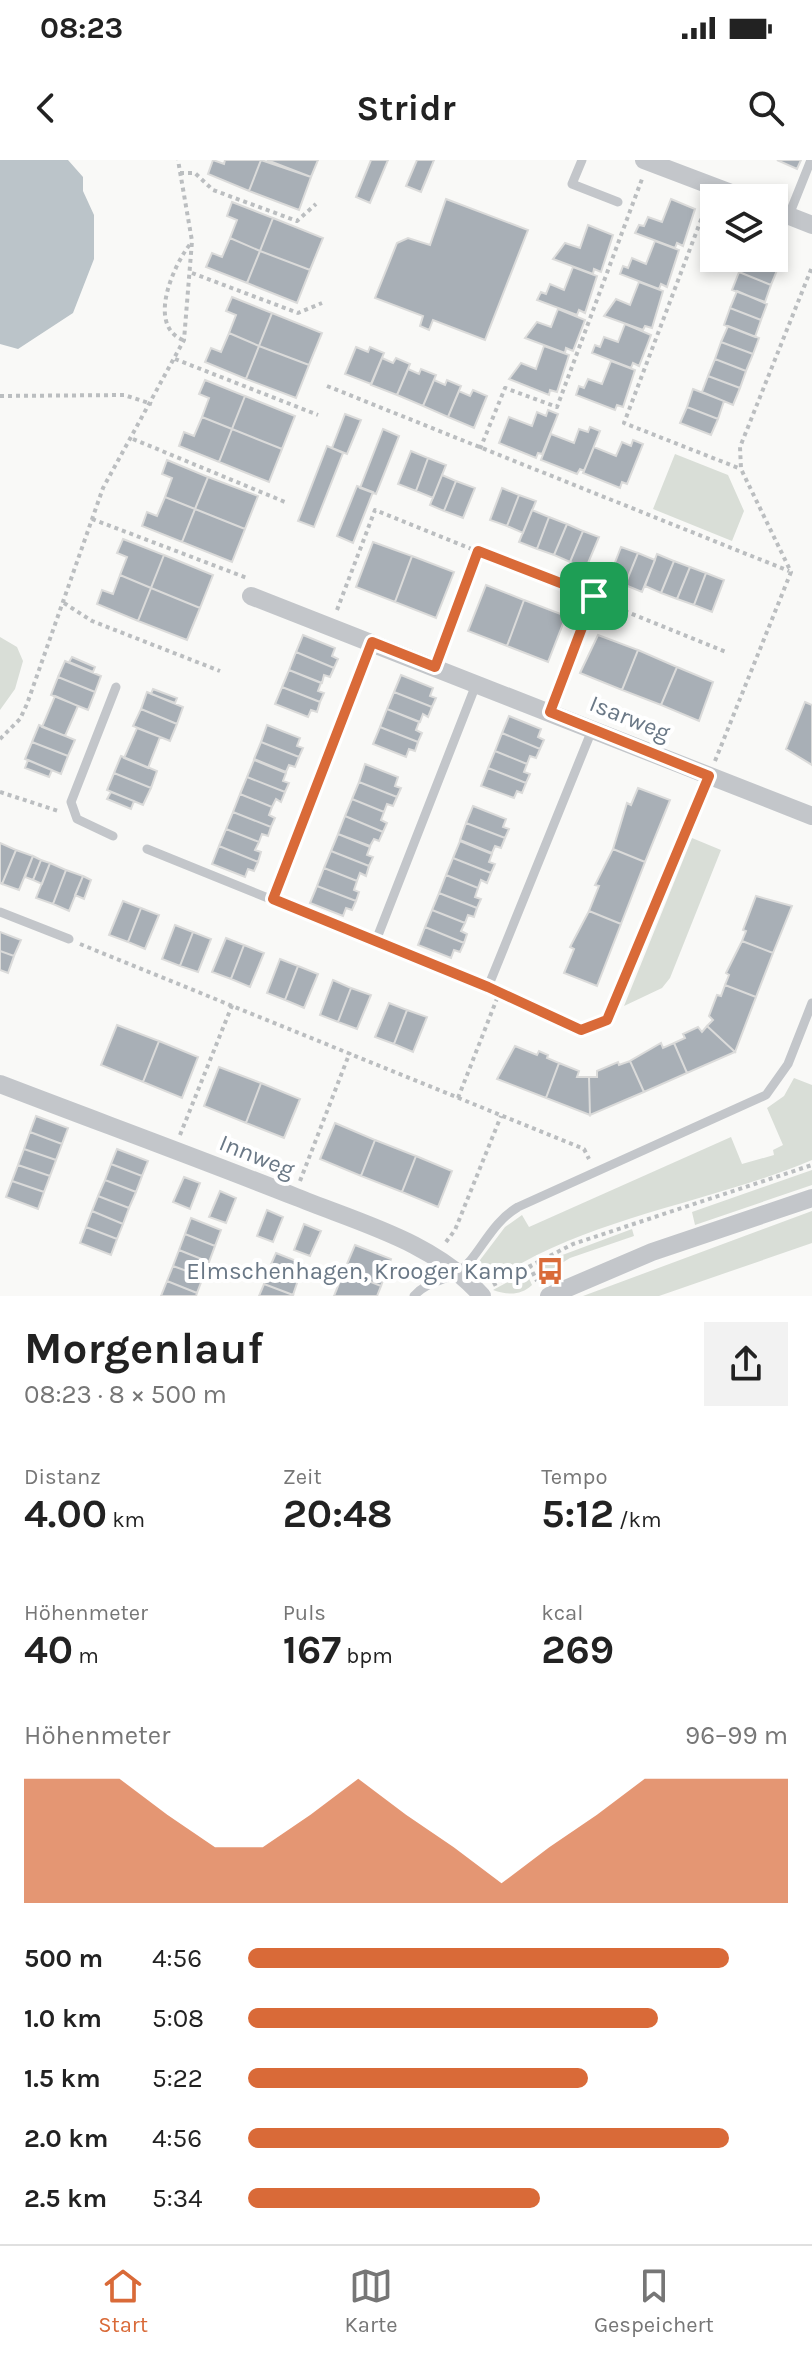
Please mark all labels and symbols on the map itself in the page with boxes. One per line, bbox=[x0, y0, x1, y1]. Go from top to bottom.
pin bbox=[560, 562, 628, 630]
street label: Isarweg bbox=[586, 689, 675, 747]
street label: Innweg bbox=[215, 1128, 299, 1184]
bus stop icon: Elmschenhagen, Krooger Kamp bbox=[535, 1256, 565, 1286]
place label: Elmschenhagen, Krooger Kamp bbox=[186, 1257, 528, 1285]

